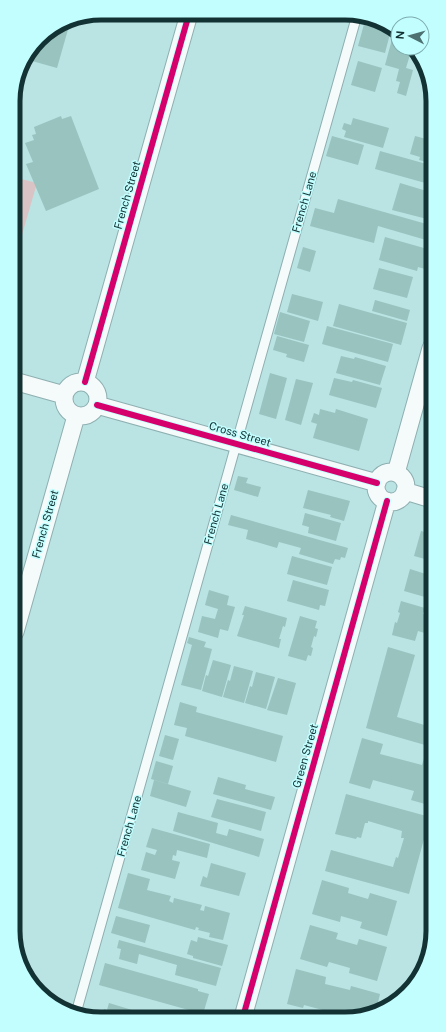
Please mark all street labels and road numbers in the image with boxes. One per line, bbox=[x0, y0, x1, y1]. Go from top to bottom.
street label: French Street bbox=[112, 160, 142, 230]
street label: French Lane bbox=[290, 170, 318, 234]
street label: Cross Street bbox=[208, 419, 272, 449]
street label: French Lane bbox=[202, 482, 230, 546]
street label: French Street bbox=[30, 489, 60, 559]
street label: Green Street bbox=[290, 723, 320, 789]
street label: French Lane bbox=[115, 794, 143, 858]

